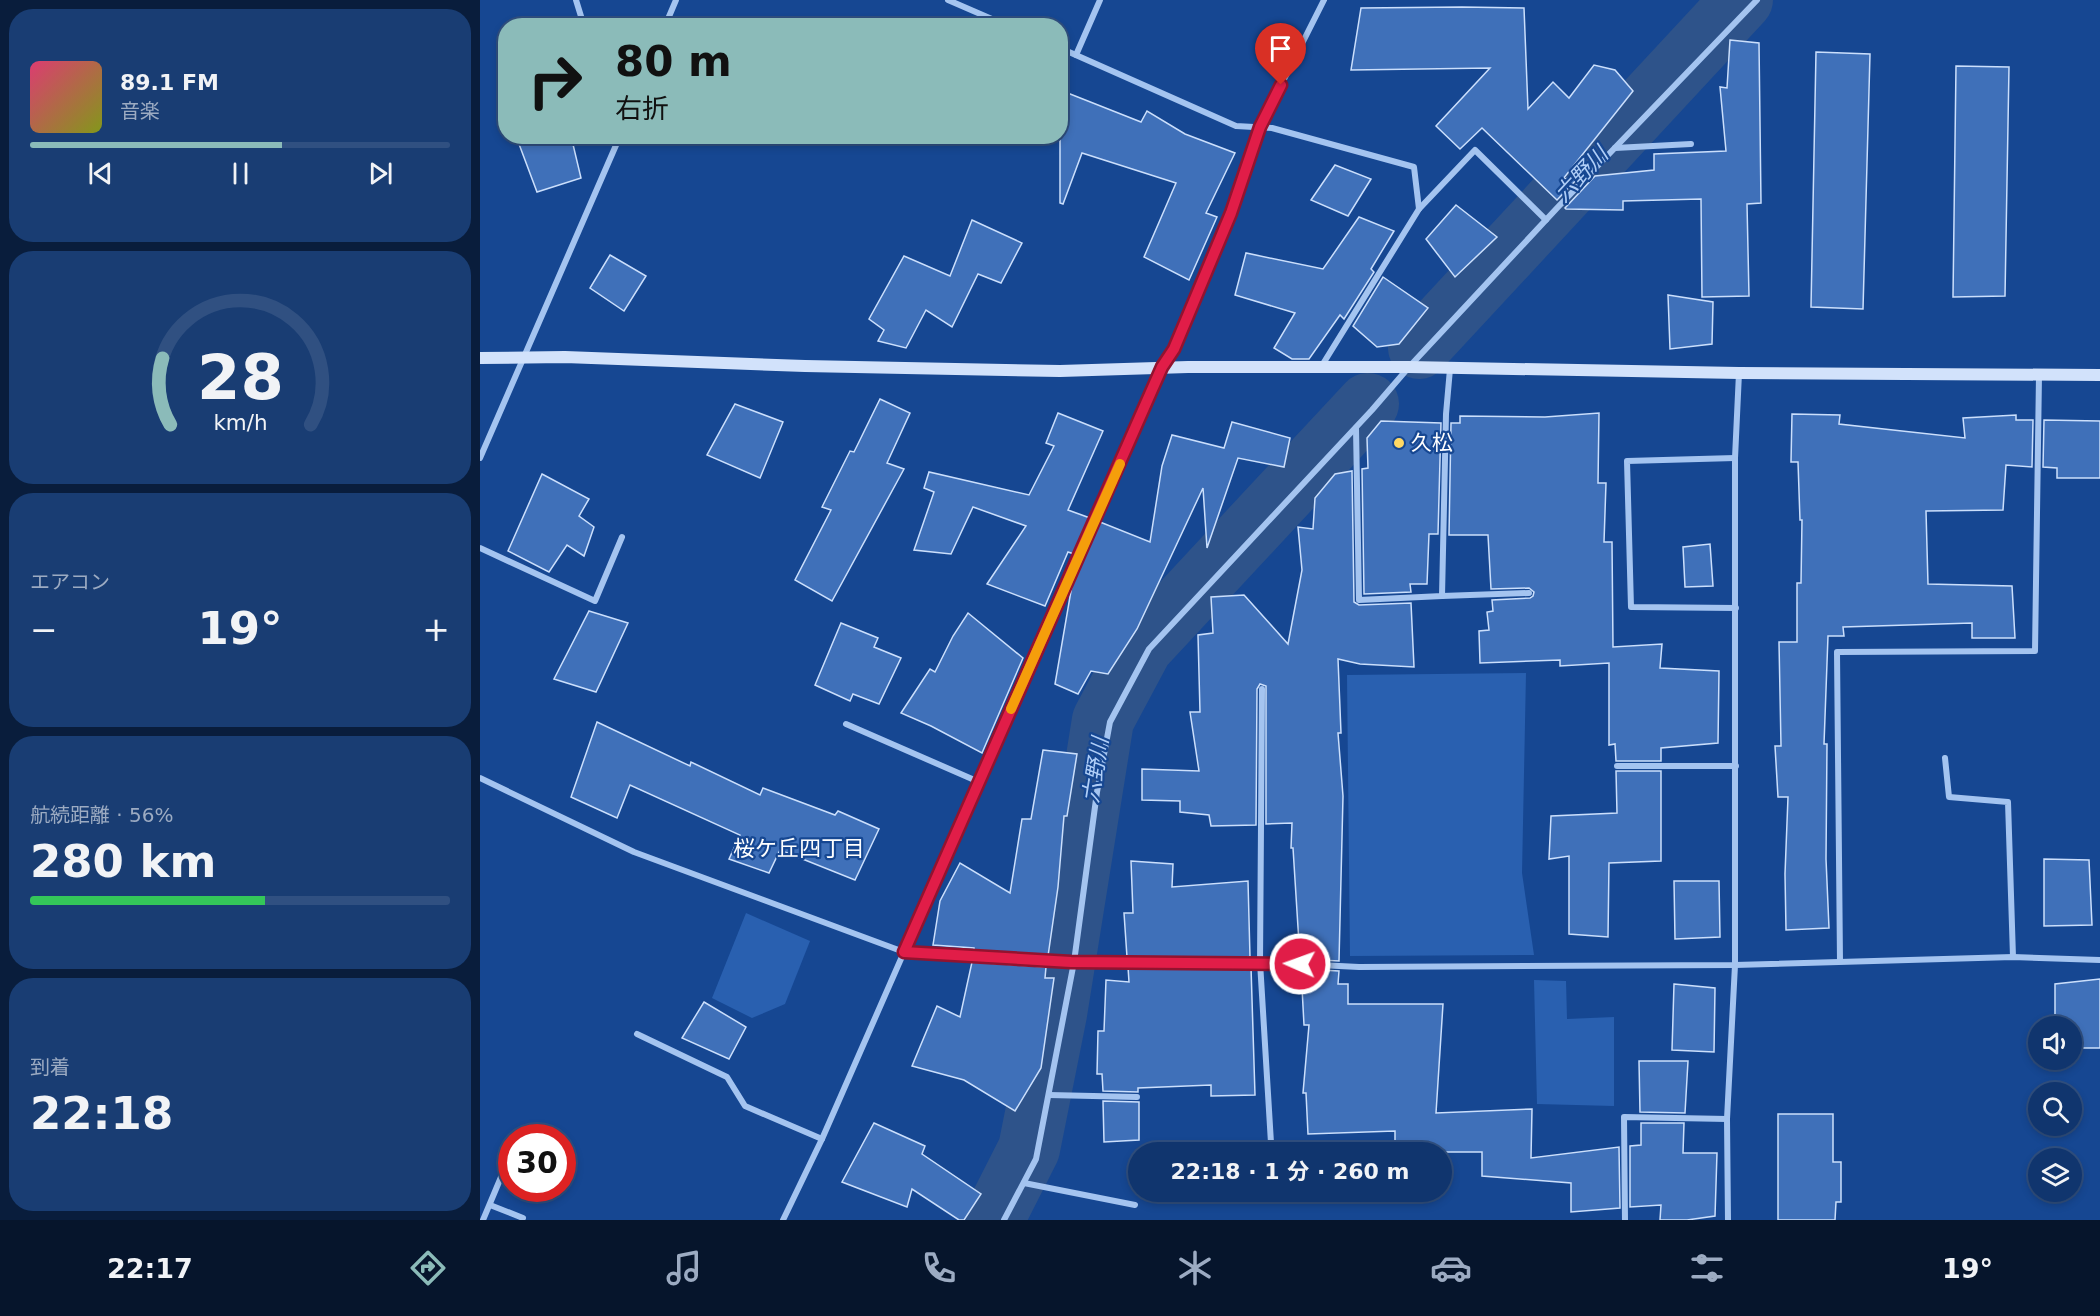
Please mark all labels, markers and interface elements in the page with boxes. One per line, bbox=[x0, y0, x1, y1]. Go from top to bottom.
pin bbox=[1255, 23, 1306, 85]
icon: arrive bbox=[1264, 32, 1297, 65]
text: 80 m bbox=[615, 37, 732, 86]
icon: right bbox=[516, 42, 594, 120]
text: 89.1 FM bbox=[120, 70, 219, 95]
text: 右折 bbox=[615, 93, 669, 124]
text: 音楽 bbox=[120, 99, 160, 123]
water label: 六野川 bbox=[1550, 140, 1614, 207]
icon: previous bbox=[84, 157, 117, 190]
icon: pause bbox=[224, 157, 257, 190]
icon: next bbox=[364, 157, 397, 190]
text: 28 bbox=[197, 341, 283, 414]
text: km/h bbox=[213, 410, 267, 435]
place label: 久松 bbox=[1411, 431, 1453, 455]
marker: 久松 bbox=[1392, 436, 1406, 450]
text: エアコン bbox=[30, 570, 110, 594]
text: 19° bbox=[197, 602, 283, 655]
text: − bbox=[30, 610, 58, 649]
text: + bbox=[422, 610, 450, 649]
water label: 六野川 bbox=[1078, 734, 1113, 805]
text: 航続距離 · 56% bbox=[30, 803, 174, 827]
text: 280 km bbox=[30, 835, 216, 888]
district label: 桜ケ丘四丁目 bbox=[733, 836, 865, 861]
position arrow bbox=[1268, 932, 1332, 996]
map controls bbox=[2028, 1016, 2082, 1202]
button: sound bbox=[2028, 1016, 2082, 1070]
text: 到着 bbox=[30, 1055, 70, 1079]
button: search bbox=[2028, 1082, 2082, 1136]
text: 22:18 bbox=[30, 1087, 173, 1140]
speed limit sign: 30 bbox=[498, 1124, 576, 1202]
button: layers bbox=[2028, 1148, 2082, 1202]
text: 22:18 · 1 分 · 260 m bbox=[1171, 1159, 1409, 1184]
icon: directions bbox=[407, 1247, 449, 1289]
icon: music bbox=[663, 1247, 705, 1289]
icon: phone bbox=[918, 1247, 960, 1289]
icon: climate bbox=[1174, 1247, 1216, 1289]
icon: car bbox=[1430, 1247, 1472, 1289]
icon: filters bbox=[1686, 1247, 1728, 1289]
text: 22:17 bbox=[107, 1253, 193, 1284]
text: 19° bbox=[1942, 1253, 1993, 1284]

